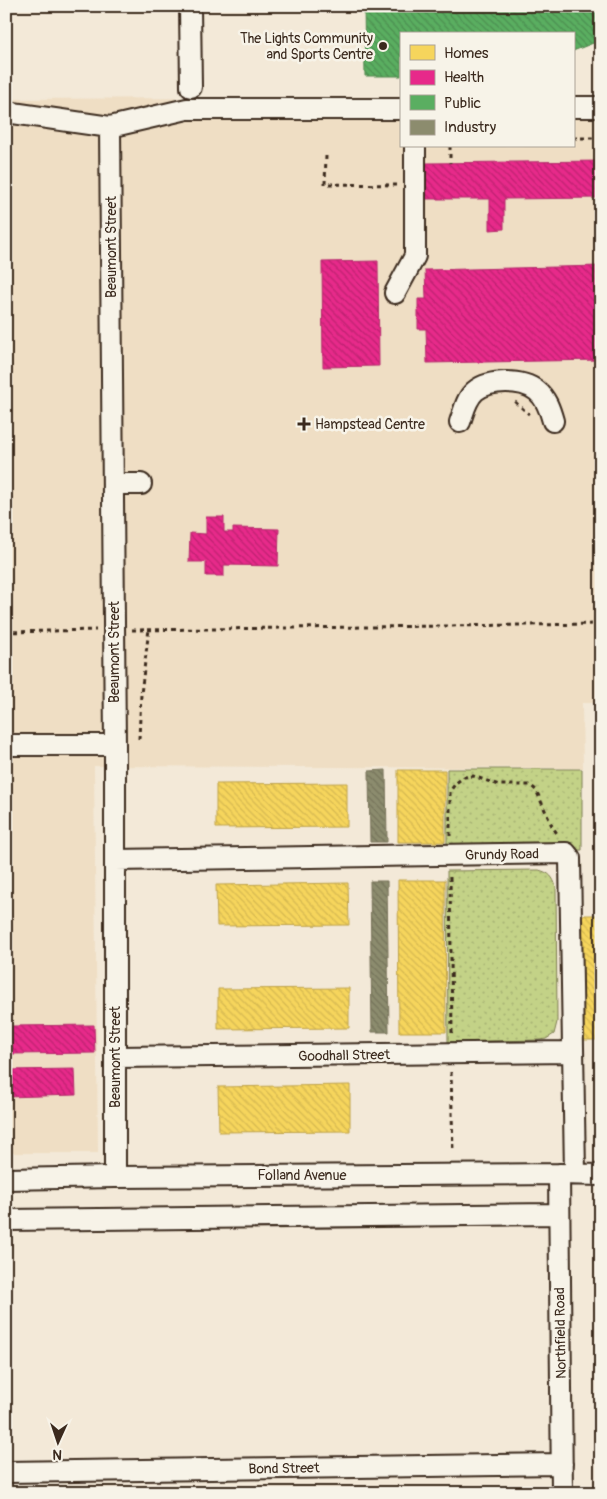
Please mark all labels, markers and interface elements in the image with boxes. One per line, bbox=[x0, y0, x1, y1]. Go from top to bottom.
place label: The Lights Community and Sports Centre bbox=[240, 30, 373, 63]
legend bbox=[400, 32, 574, 148]
marker: The Lights Community and Sports Centre bbox=[377, 40, 389, 52]
text: Homes bbox=[444, 44, 489, 63]
text: Health bbox=[444, 68, 484, 87]
text: Public bbox=[444, 94, 481, 113]
text: Industry bbox=[444, 118, 497, 137]
street label: Beaumont Street bbox=[103, 196, 120, 298]
place label: Hampstead Centre bbox=[315, 416, 425, 433]
marker: Hampstead Centre bbox=[297, 417, 311, 431]
street label: Beaumont Street bbox=[106, 601, 123, 703]
street label: Grundy Road bbox=[465, 845, 539, 864]
street label: Beaumont Street bbox=[107, 1006, 124, 1108]
street label: Goodhall Street bbox=[298, 1046, 390, 1065]
street label: Folland Avenue bbox=[258, 1167, 347, 1184]
street label: Northfield Road bbox=[551, 1287, 570, 1379]
north arrow bbox=[32, 1416, 82, 1466]
text: N bbox=[52, 1446, 63, 1463]
street label: Bond Street bbox=[248, 1459, 320, 1478]

